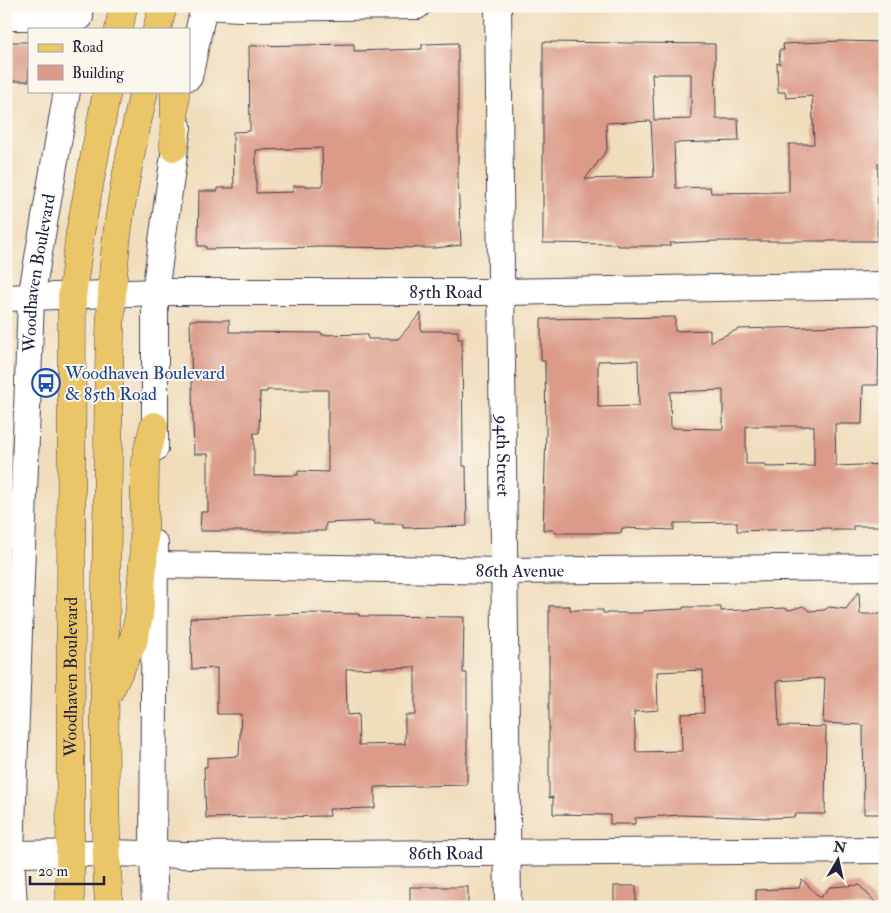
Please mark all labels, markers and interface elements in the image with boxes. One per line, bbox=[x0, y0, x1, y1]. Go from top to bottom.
legend bbox=[28, 28, 190, 92]
text: Road bbox=[72, 38, 104, 57]
text: Building bbox=[72, 64, 124, 83]
street label: Woodhaven Boulevard bbox=[18, 192, 61, 354]
street label: 85th Road bbox=[409, 281, 483, 304]
place label: Woodhaven Boulevard & 85th Road bbox=[64, 362, 225, 406]
bus stop icon: Woodhaven Boulevard & 85th Road bbox=[31, 368, 61, 398]
street label: 94th Street bbox=[491, 413, 514, 497]
street label: 86th Avenue bbox=[475, 559, 565, 583]
street label: Woodhaven Boulevard bbox=[59, 597, 83, 758]
north arrow bbox=[814, 836, 864, 886]
text: N bbox=[831, 838, 848, 857]
street label: 86th Road bbox=[409, 842, 483, 865]
scale bar bbox=[30, 853, 104, 885]
text: 20 m bbox=[38, 862, 68, 881]

